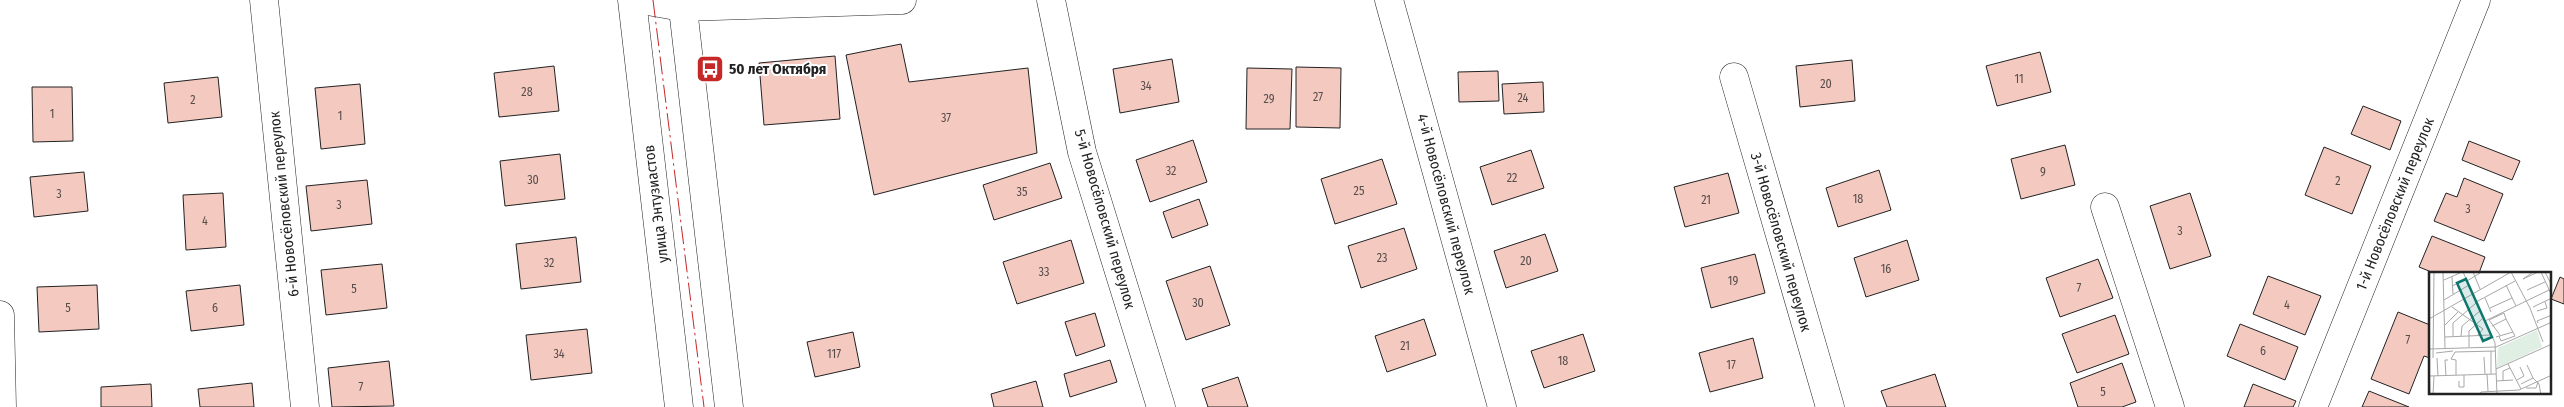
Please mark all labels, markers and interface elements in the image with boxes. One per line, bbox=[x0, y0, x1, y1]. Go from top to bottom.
bus stop icon: 50 лет Октября bbox=[695, 54, 725, 84]
place label: 50 лет Октября bbox=[729, 60, 826, 78]
house number: 11 bbox=[2014, 72, 2024, 86]
house number: 20 bbox=[1820, 77, 1832, 91]
house number: 34 bbox=[1140, 79, 1152, 93]
house number: 28 bbox=[521, 85, 533, 99]
house number: 27 bbox=[1313, 90, 1323, 104]
house number: 24 bbox=[1518, 91, 1529, 105]
house number: 29 bbox=[1263, 92, 1275, 106]
house number: 2 bbox=[190, 93, 196, 107]
house number: 1 bbox=[50, 107, 54, 121]
house number: 1 bbox=[338, 109, 342, 123]
street label: 6-й Новосёловский переулок bbox=[265, 110, 303, 298]
house number: 37 bbox=[941, 111, 951, 125]
street label: 4-й Новосёловский переулок bbox=[1413, 112, 1479, 296]
street label: 1-й Новосёловский переулок bbox=[2352, 115, 2438, 293]
street label: 5-й Новосёловский переулок bbox=[1071, 127, 1139, 311]
street label: улица Энтузиастов bbox=[640, 144, 672, 264]
street label: 3-й Новосёловский переулок bbox=[1747, 150, 1815, 334]
house number: 32 bbox=[1166, 164, 1176, 178]
house number: 9 bbox=[2040, 165, 2046, 179]
house number: 22 bbox=[1507, 171, 1517, 185]
house number: 30 bbox=[527, 173, 539, 187]
house number: 2 bbox=[2335, 174, 2341, 188]
house number: 25 bbox=[1354, 184, 1365, 198]
house number: 35 bbox=[1017, 185, 1028, 199]
house number: 3 bbox=[56, 187, 62, 201]
house number: 18 bbox=[1853, 192, 1863, 206]
house number: 21 bbox=[1701, 193, 1711, 207]
house number: 3 bbox=[336, 198, 342, 212]
house number: 3 bbox=[2465, 202, 2471, 216]
house number: 4 bbox=[202, 214, 208, 228]
house number: 3 bbox=[2177, 224, 2183, 238]
house number: 23 bbox=[1377, 251, 1387, 265]
house number: 20 bbox=[1520, 254, 1532, 268]
house number: 32 bbox=[544, 256, 554, 270]
house number: 16 bbox=[1881, 262, 1891, 276]
house number: 33 bbox=[1039, 265, 1049, 279]
inset map bbox=[2429, 272, 2552, 394]
house number: 19 bbox=[1728, 274, 1738, 288]
house number: 7 bbox=[2077, 281, 2082, 295]
house number: 5 bbox=[351, 282, 357, 296]
house number: 30 bbox=[1192, 296, 1204, 310]
house number: 4 bbox=[2284, 298, 2290, 312]
house number: 5 bbox=[65, 301, 71, 315]
house number: 6 bbox=[212, 301, 218, 315]
house number: 7 bbox=[2406, 333, 2411, 347]
house number: 21 bbox=[1400, 339, 1410, 353]
house number: 6 bbox=[2260, 344, 2266, 358]
house number: 34 bbox=[553, 347, 565, 361]
house number: 117 bbox=[827, 347, 841, 361]
house number: 18 bbox=[1558, 354, 1568, 368]
house number: 17 bbox=[1726, 358, 1736, 372]
house number: 7 bbox=[359, 380, 364, 394]
house number: 5 bbox=[2100, 385, 2106, 399]

